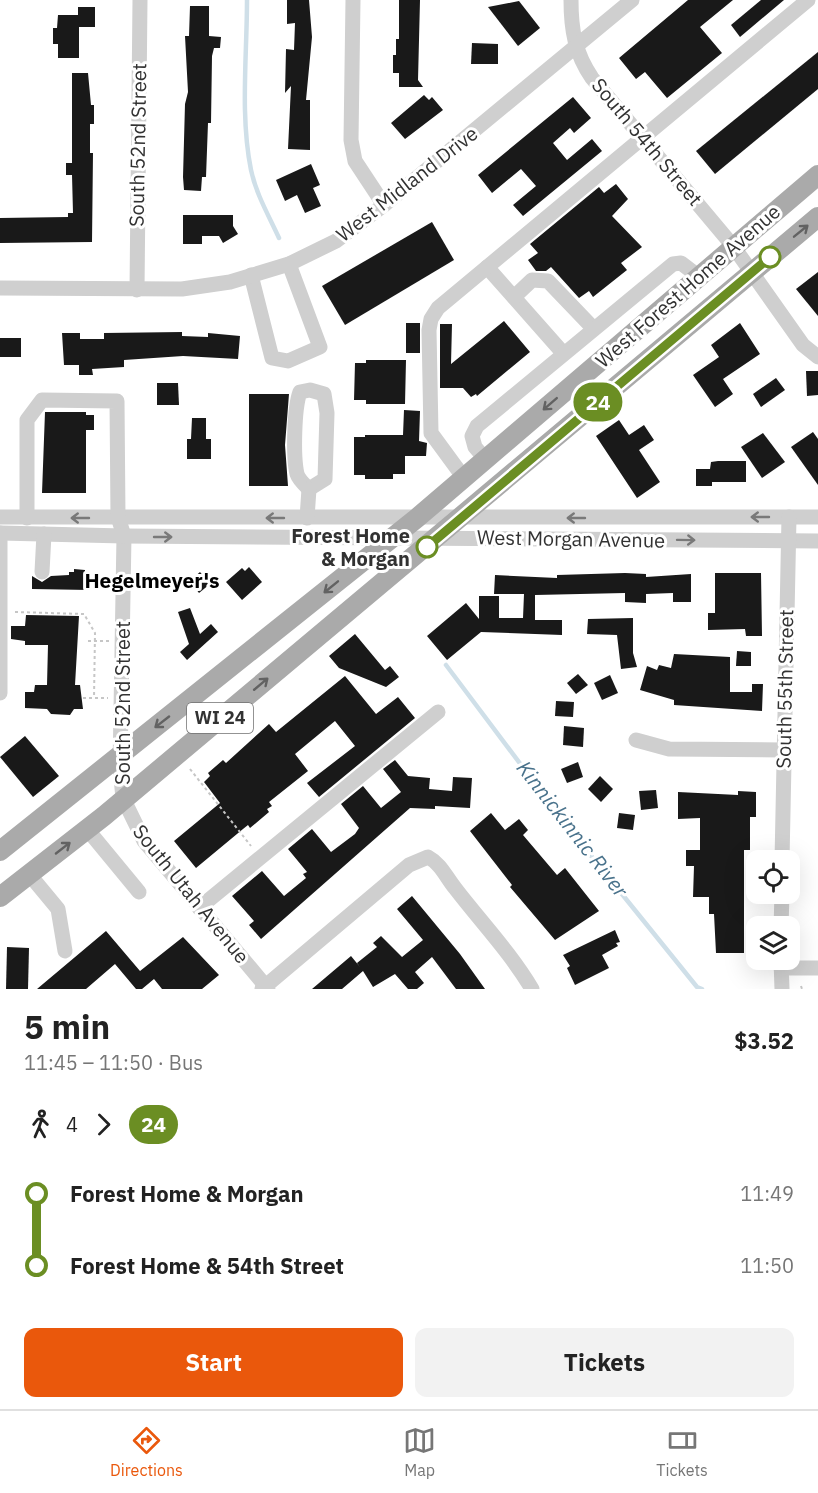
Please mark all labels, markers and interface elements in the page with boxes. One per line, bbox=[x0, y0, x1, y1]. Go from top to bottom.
street label: South 52nd Street bbox=[123, 63, 152, 227]
street label: South 54th Street bbox=[586, 72, 709, 211]
street label: West Midland Drive bbox=[330, 120, 483, 247]
street label: West Forest Home Avenue bbox=[590, 198, 786, 373]
one-way arrow bbox=[793, 225, 809, 238]
unlabelled marker bbox=[759, 246, 781, 268]
line badge: 24 bbox=[571, 382, 625, 422]
text: 24 bbox=[585, 388, 611, 416]
one-way arrow bbox=[543, 397, 558, 411]
one-way arrow bbox=[750, 511, 770, 523]
one-way arrow bbox=[70, 512, 90, 524]
one-way arrow bbox=[265, 512, 285, 524]
one-way arrow bbox=[566, 512, 586, 524]
place label: Forest Home & Morgan bbox=[291, 522, 410, 572]
street label: West Morgan Avenue bbox=[477, 523, 665, 554]
one-way arrow bbox=[153, 531, 173, 542]
one-way arrow bbox=[675, 534, 695, 546]
marker: Forest Home & Morgan bbox=[416, 536, 438, 558]
district label: Hegelmeyer's bbox=[84, 566, 220, 594]
one-way arrow bbox=[324, 581, 340, 594]
street label: South 55th Street bbox=[770, 609, 799, 769]
street label: South 52nd Street bbox=[109, 621, 136, 785]
one-way arrow bbox=[253, 678, 269, 691]
road number: WI 24 bbox=[187, 703, 253, 733]
one-way arrow bbox=[154, 715, 170, 728]
water label: Kinnickinnic River bbox=[511, 754, 636, 903]
street label: South Utah Avenue bbox=[127, 819, 256, 969]
one-way arrow bbox=[54, 842, 70, 855]
map controls bbox=[746, 850, 800, 970]
button: locate bbox=[746, 850, 800, 904]
button: layers bbox=[746, 916, 800, 970]
text: 5 min bbox=[24, 1005, 110, 1048]
text: $3.52 bbox=[734, 1026, 794, 1055]
text: 11:45 – 11:50 · Bus bbox=[24, 1049, 203, 1076]
icon: walk bbox=[24, 1108, 57, 1141]
icon: forward bbox=[87, 1108, 120, 1141]
text: 24 bbox=[141, 1110, 166, 1138]
text: 4 bbox=[66, 1111, 78, 1138]
text: Forest Home & Morgan bbox=[70, 1179, 304, 1208]
text: 11:49 bbox=[740, 1180, 794, 1207]
text: Forest Home & 54th Street bbox=[70, 1251, 344, 1280]
text: 11:50 bbox=[740, 1252, 794, 1279]
button: Start bbox=[24, 1328, 403, 1397]
button: Tickets bbox=[415, 1328, 794, 1397]
tab: Directions bbox=[110, 1424, 183, 1480]
tab: Map bbox=[403, 1424, 436, 1480]
tab: Tickets bbox=[656, 1424, 708, 1480]

